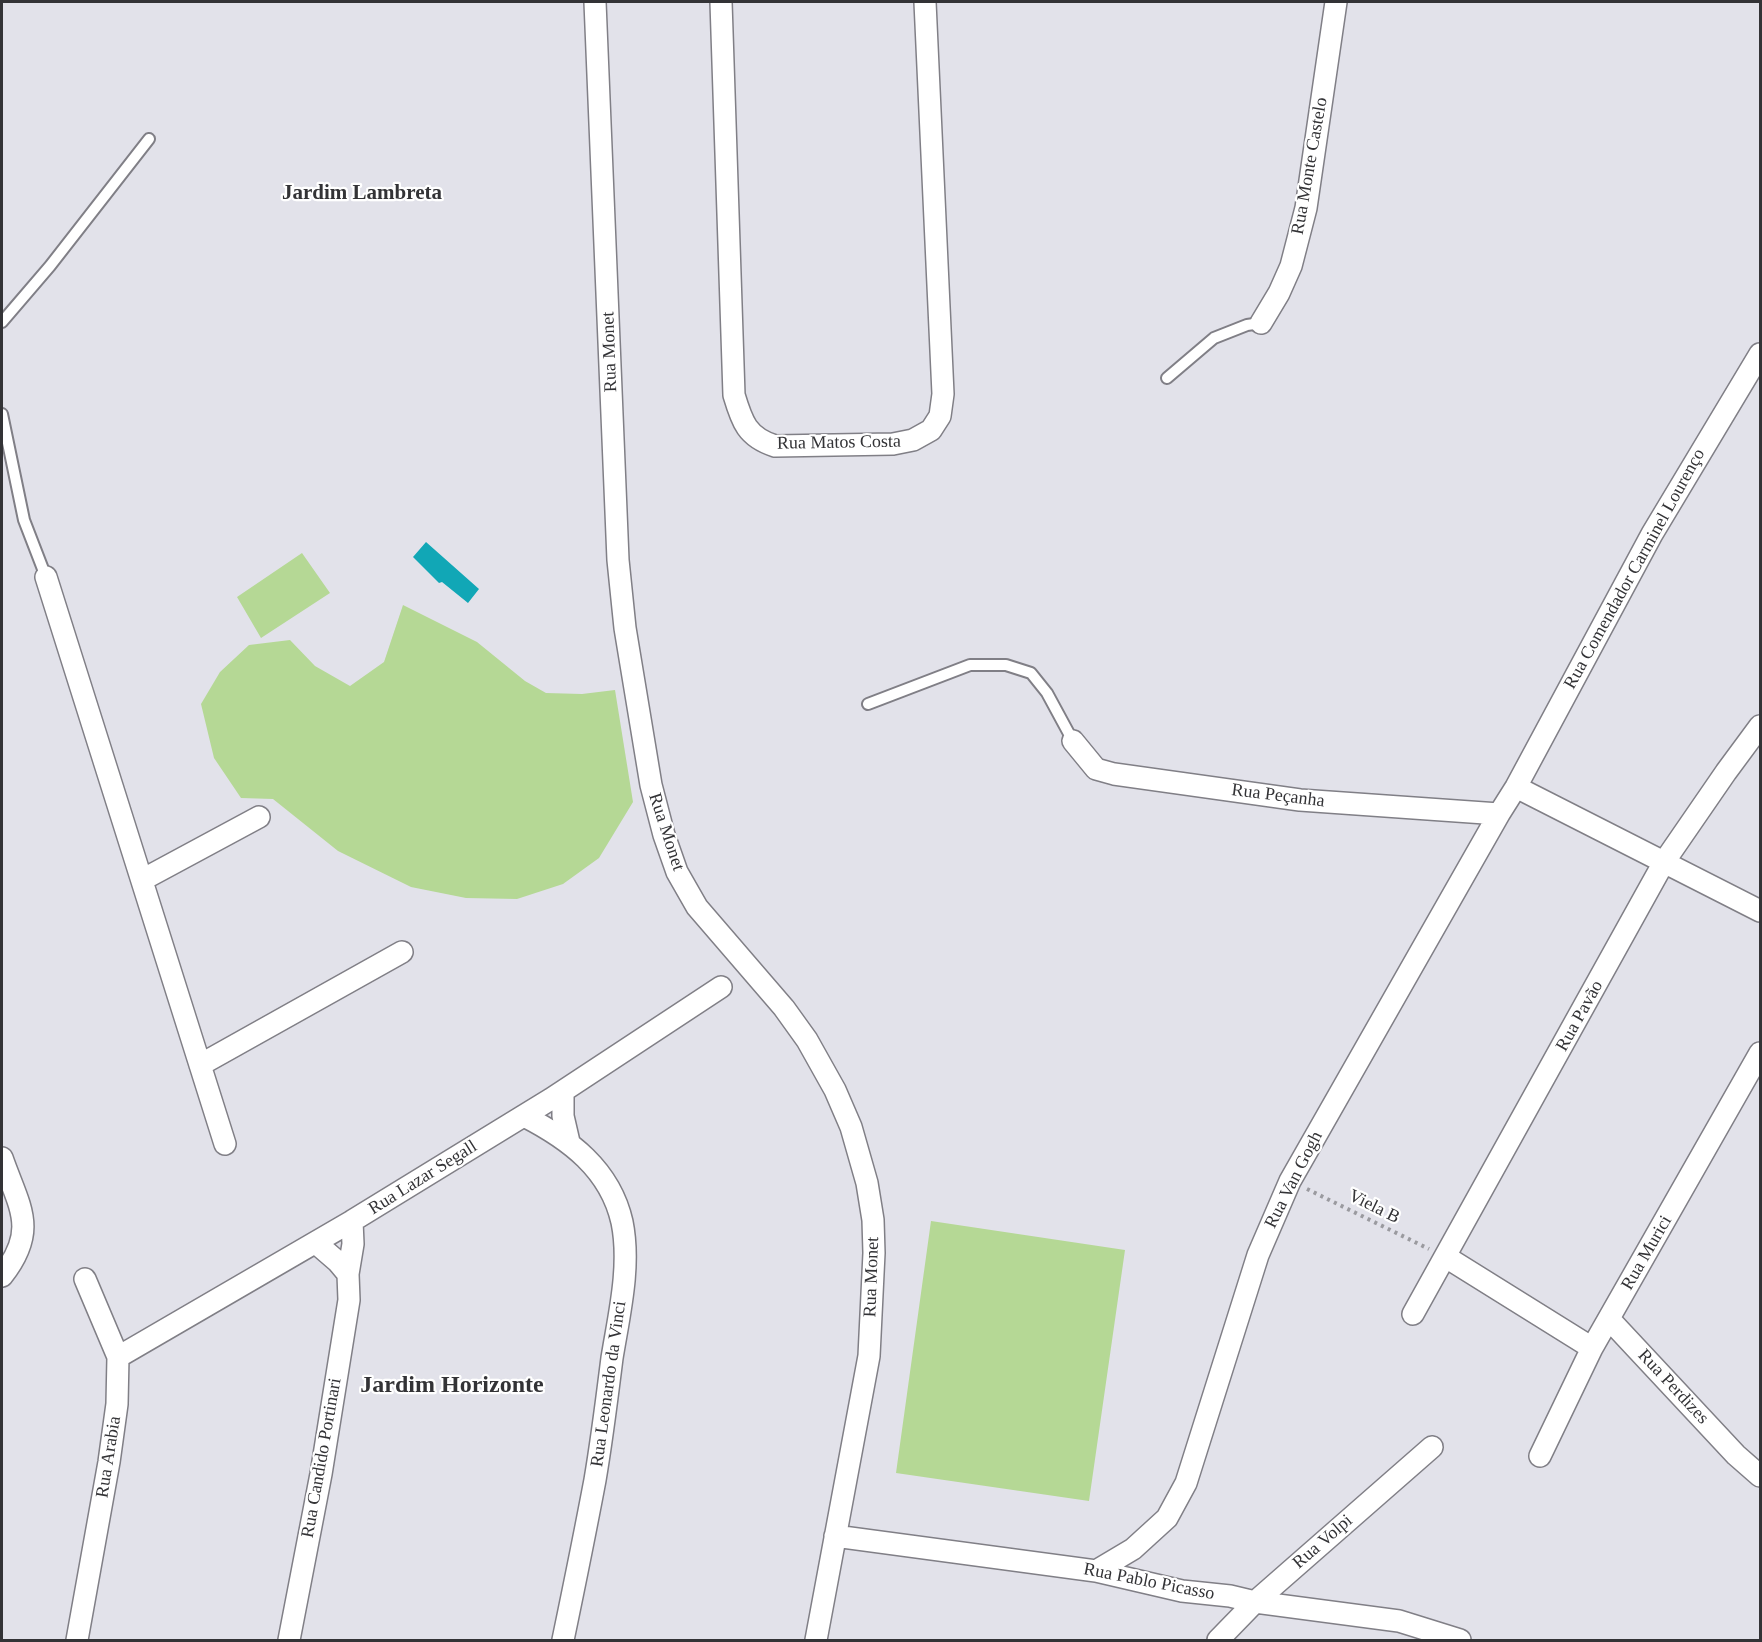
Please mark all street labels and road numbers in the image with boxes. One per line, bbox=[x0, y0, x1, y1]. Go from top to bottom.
street label: Rua Monte Castelo bbox=[1287, 96, 1333, 236]
street label: Rua Monet bbox=[598, 311, 622, 393]
street label: Rua Matos Costa bbox=[777, 431, 901, 455]
street label: Rua Comendador Carminel Lourenço bbox=[1560, 445, 1710, 693]
street label: Rua Peçanha bbox=[1230, 780, 1326, 812]
street label: Rua Monet bbox=[643, 790, 689, 874]
street label: Rua Pavão bbox=[1552, 977, 1608, 1055]
street label: Rua Van Gogh bbox=[1260, 1128, 1328, 1232]
street label: Rua Lazar Segall bbox=[365, 1136, 481, 1220]
street label: Viela B bbox=[1345, 1185, 1403, 1229]
street label: Rua Murici bbox=[1617, 1212, 1677, 1294]
street label: Rua Monet bbox=[860, 1236, 884, 1318]
street label: Rua Leonardo da Vinci bbox=[587, 1300, 631, 1468]
street label: Rua Perdizes bbox=[1633, 1345, 1713, 1429]
street label: Rua Candido Portinari bbox=[297, 1376, 347, 1540]
street label: Rua Arabia bbox=[92, 1415, 126, 1499]
street label: Rua Volpi bbox=[1289, 1510, 1357, 1574]
street label: Rua Pablo Picasso bbox=[1082, 1559, 1216, 1605]

